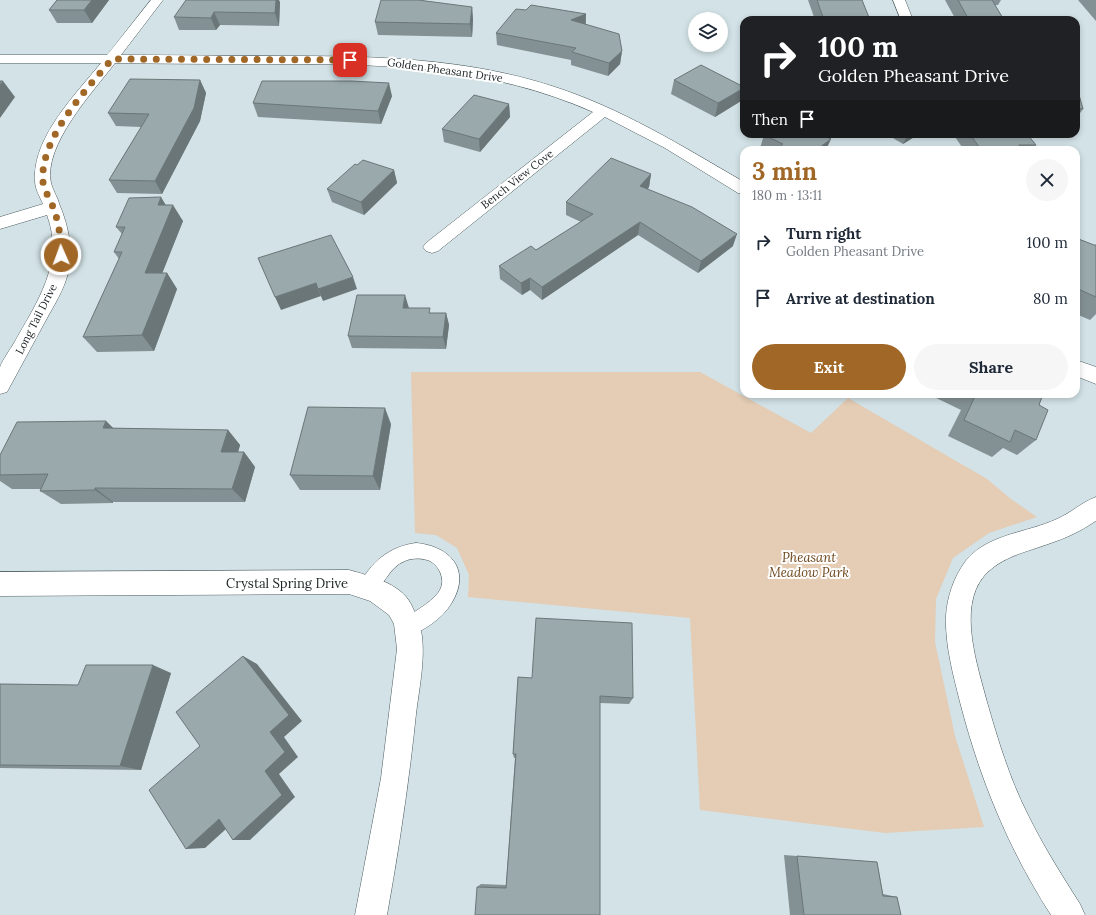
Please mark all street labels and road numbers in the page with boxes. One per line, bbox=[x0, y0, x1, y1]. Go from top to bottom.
street label: Golden Pheasant Drive bbox=[386, 55, 504, 85]
street label: Bench View Cove bbox=[478, 146, 556, 212]
street label: Long Tail Drive bbox=[12, 281, 60, 357]
street label: Crystal Spring Drive bbox=[226, 575, 348, 592]

